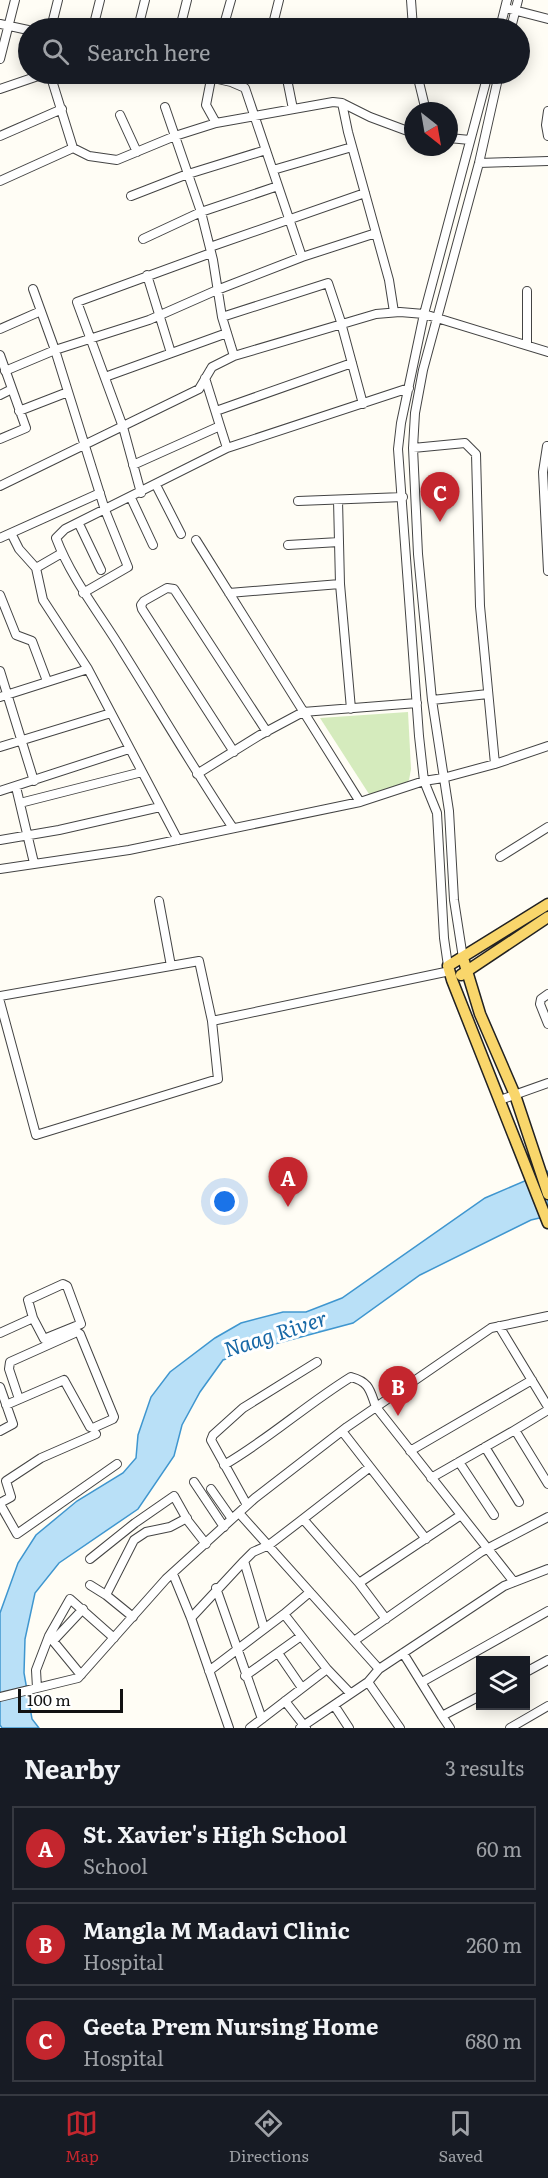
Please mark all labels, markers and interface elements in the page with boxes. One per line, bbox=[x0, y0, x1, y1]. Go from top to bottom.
search box bbox=[18, 18, 530, 84]
icon: search bbox=[39, 35, 72, 68]
text: Search here bbox=[87, 35, 210, 68]
north arrow bbox=[404, 102, 458, 156]
pin: C bbox=[420, 472, 460, 522]
pin: A bbox=[268, 1158, 308, 1207]
your location bbox=[210, 1187, 239, 1216]
water label: Naag River bbox=[219, 1301, 331, 1363]
pin: B bbox=[378, 1366, 418, 1416]
map controls bbox=[476, 1656, 530, 1710]
button: layers bbox=[476, 1656, 530, 1710]
scale bar bbox=[18, 1686, 123, 1714]
text: 100 m bbox=[27, 1687, 71, 1711]
text: Nearby bbox=[24, 1748, 120, 1787]
text: 3 results bbox=[445, 1752, 524, 1782]
text: St. Xavier's High School bbox=[83, 1817, 347, 1850]
text: A bbox=[38, 1833, 53, 1863]
text: 60 m bbox=[476, 1833, 522, 1863]
text: School bbox=[83, 1850, 148, 1880]
text: Mangla M Madavi Clinic bbox=[83, 1913, 350, 1946]
text: B bbox=[39, 1929, 52, 1959]
text: 260 m bbox=[466, 1929, 522, 1959]
text: Hospital bbox=[83, 1946, 164, 1976]
text: Geeta Prem Nursing Home bbox=[83, 2009, 379, 2042]
text: C bbox=[38, 2025, 53, 2055]
text: 680 m bbox=[465, 2025, 522, 2055]
text: Hospital bbox=[83, 2042, 164, 2072]
tab: Map bbox=[65, 2107, 99, 2167]
tab: Directions bbox=[229, 2107, 309, 2167]
tab: Saved bbox=[439, 2107, 483, 2167]

